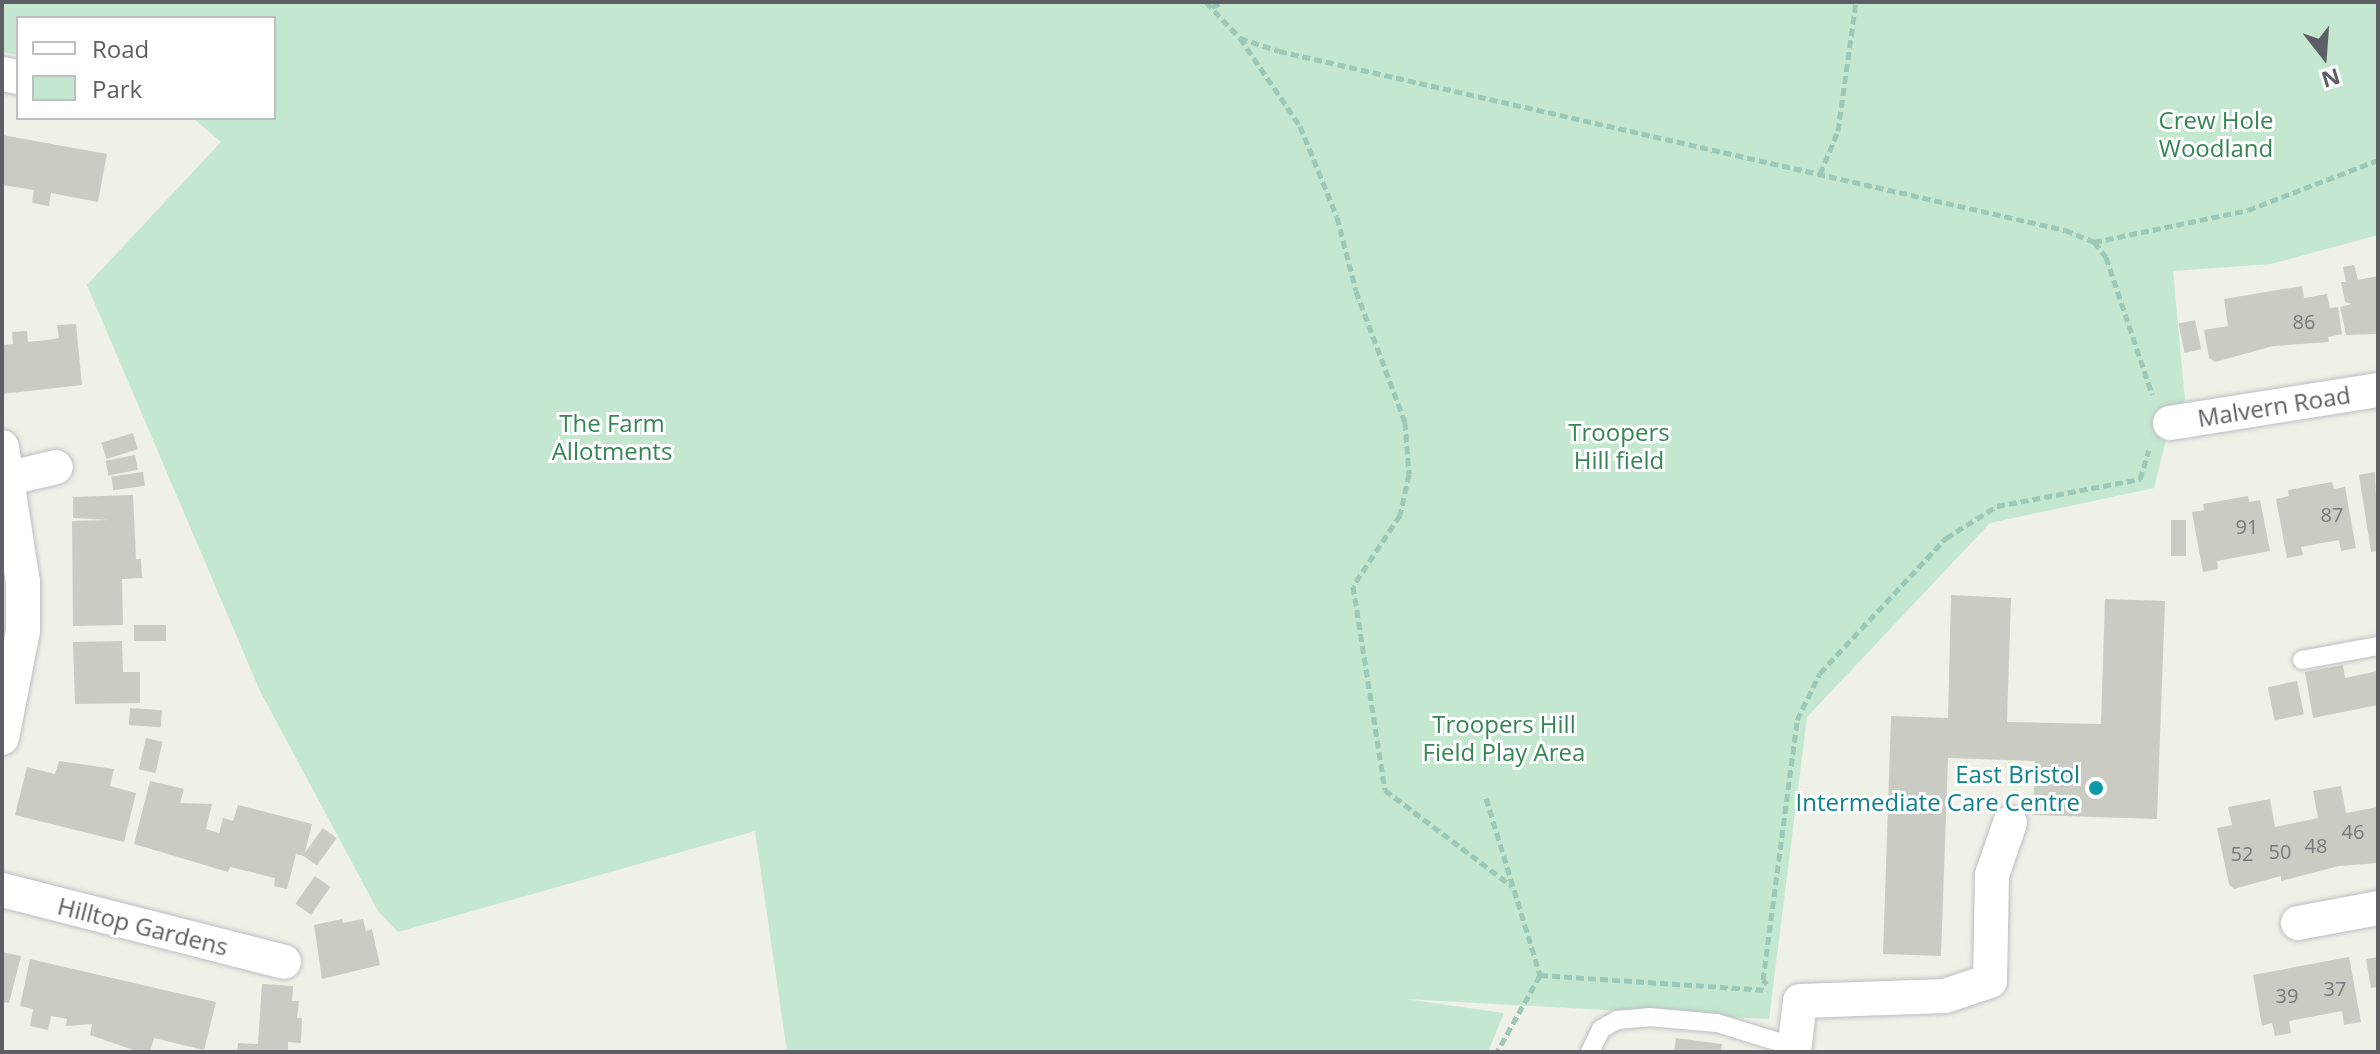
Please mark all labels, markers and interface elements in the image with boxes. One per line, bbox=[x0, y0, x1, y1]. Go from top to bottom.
legend bbox=[16, 16, 276, 120]
north arrow bbox=[2284, 16, 2364, 96]
text: Road bbox=[92, 32, 149, 65]
text: N bbox=[2318, 62, 2344, 96]
text: Park bbox=[92, 72, 142, 105]
park label: Crew Hole Woodland bbox=[2159, 106, 2273, 162]
house number: 86 bbox=[2293, 309, 2315, 333]
street label: Malvern Road bbox=[2195, 380, 2353, 432]
park label: The Farm Allotments bbox=[552, 409, 672, 465]
park label: Troopers Hill field bbox=[1568, 418, 1670, 474]
house number: 87 bbox=[2321, 502, 2343, 526]
house number: 91 bbox=[2236, 514, 2258, 538]
park label: Troopers Hill Field Play Area bbox=[1423, 710, 1585, 766]
place label: East Bristol Intermediate Care Centre bbox=[1796, 760, 2080, 816]
marker: East Bristol Intermediate Care Centre bbox=[2087, 779, 2105, 797]
house number: 46 bbox=[2342, 819, 2364, 843]
house number: 48 bbox=[2305, 833, 2327, 857]
house number: 50 bbox=[2269, 839, 2291, 863]
house number: 52 bbox=[2231, 841, 2253, 865]
street label: Hilltop Gardens bbox=[55, 891, 231, 961]
house number: 37 bbox=[2324, 976, 2346, 1000]
house number: 39 bbox=[2276, 983, 2298, 1007]

